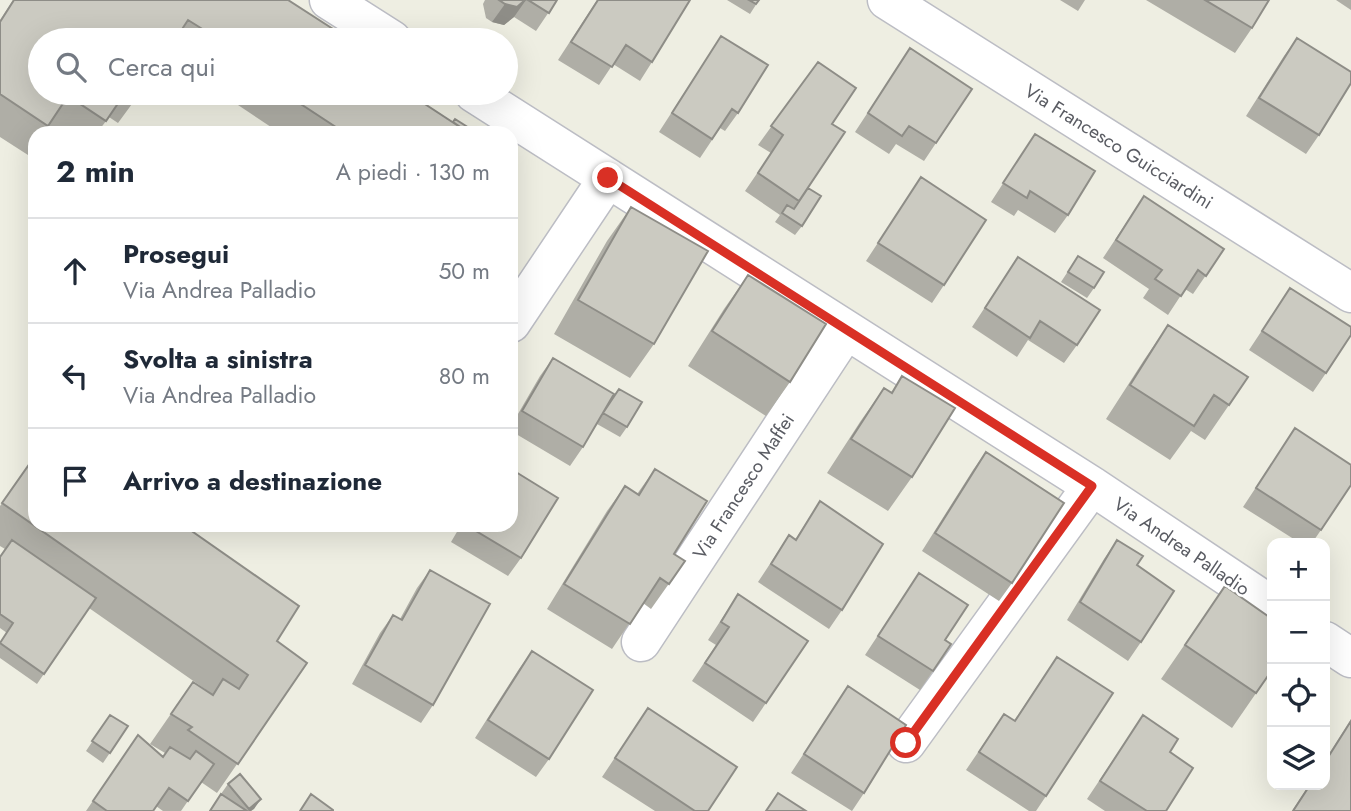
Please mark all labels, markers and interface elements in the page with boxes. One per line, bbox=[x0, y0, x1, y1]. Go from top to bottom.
search box bbox=[28, 28, 518, 105]
icon: search bbox=[52, 48, 90, 86]
text: Cerca qui bbox=[108, 48, 216, 86]
street label: Via Francesco Guicciardini bbox=[1019, 77, 1218, 216]
text: 2 min bbox=[56, 150, 135, 193]
text: A piedi · 130 m bbox=[336, 155, 490, 189]
route end bbox=[592, 162, 623, 193]
text: Prosegui bbox=[123, 235, 229, 273]
icon: ahead bbox=[56, 252, 94, 290]
text: 50 m bbox=[438, 254, 490, 288]
text: Via Andrea Palladio bbox=[123, 273, 316, 307]
text: Svolta a sinistra bbox=[123, 340, 313, 378]
icon: left bbox=[56, 357, 94, 395]
text: 80 m bbox=[439, 359, 490, 393]
text: Via Andrea Palladio bbox=[123, 378, 316, 412]
street label: Via Francesco Maffei bbox=[686, 408, 801, 564]
icon: arrive bbox=[56, 462, 94, 500]
text: Arrivo a destinazione bbox=[123, 462, 382, 500]
street label: Via Andrea Palladio bbox=[1108, 491, 1255, 602]
map controls bbox=[1267, 538, 1330, 790]
button: + bbox=[1267, 538, 1330, 601]
button: − bbox=[1267, 601, 1330, 664]
button: locate bbox=[1267, 664, 1330, 727]
route start bbox=[890, 727, 921, 758]
button: layers bbox=[1267, 727, 1330, 790]

